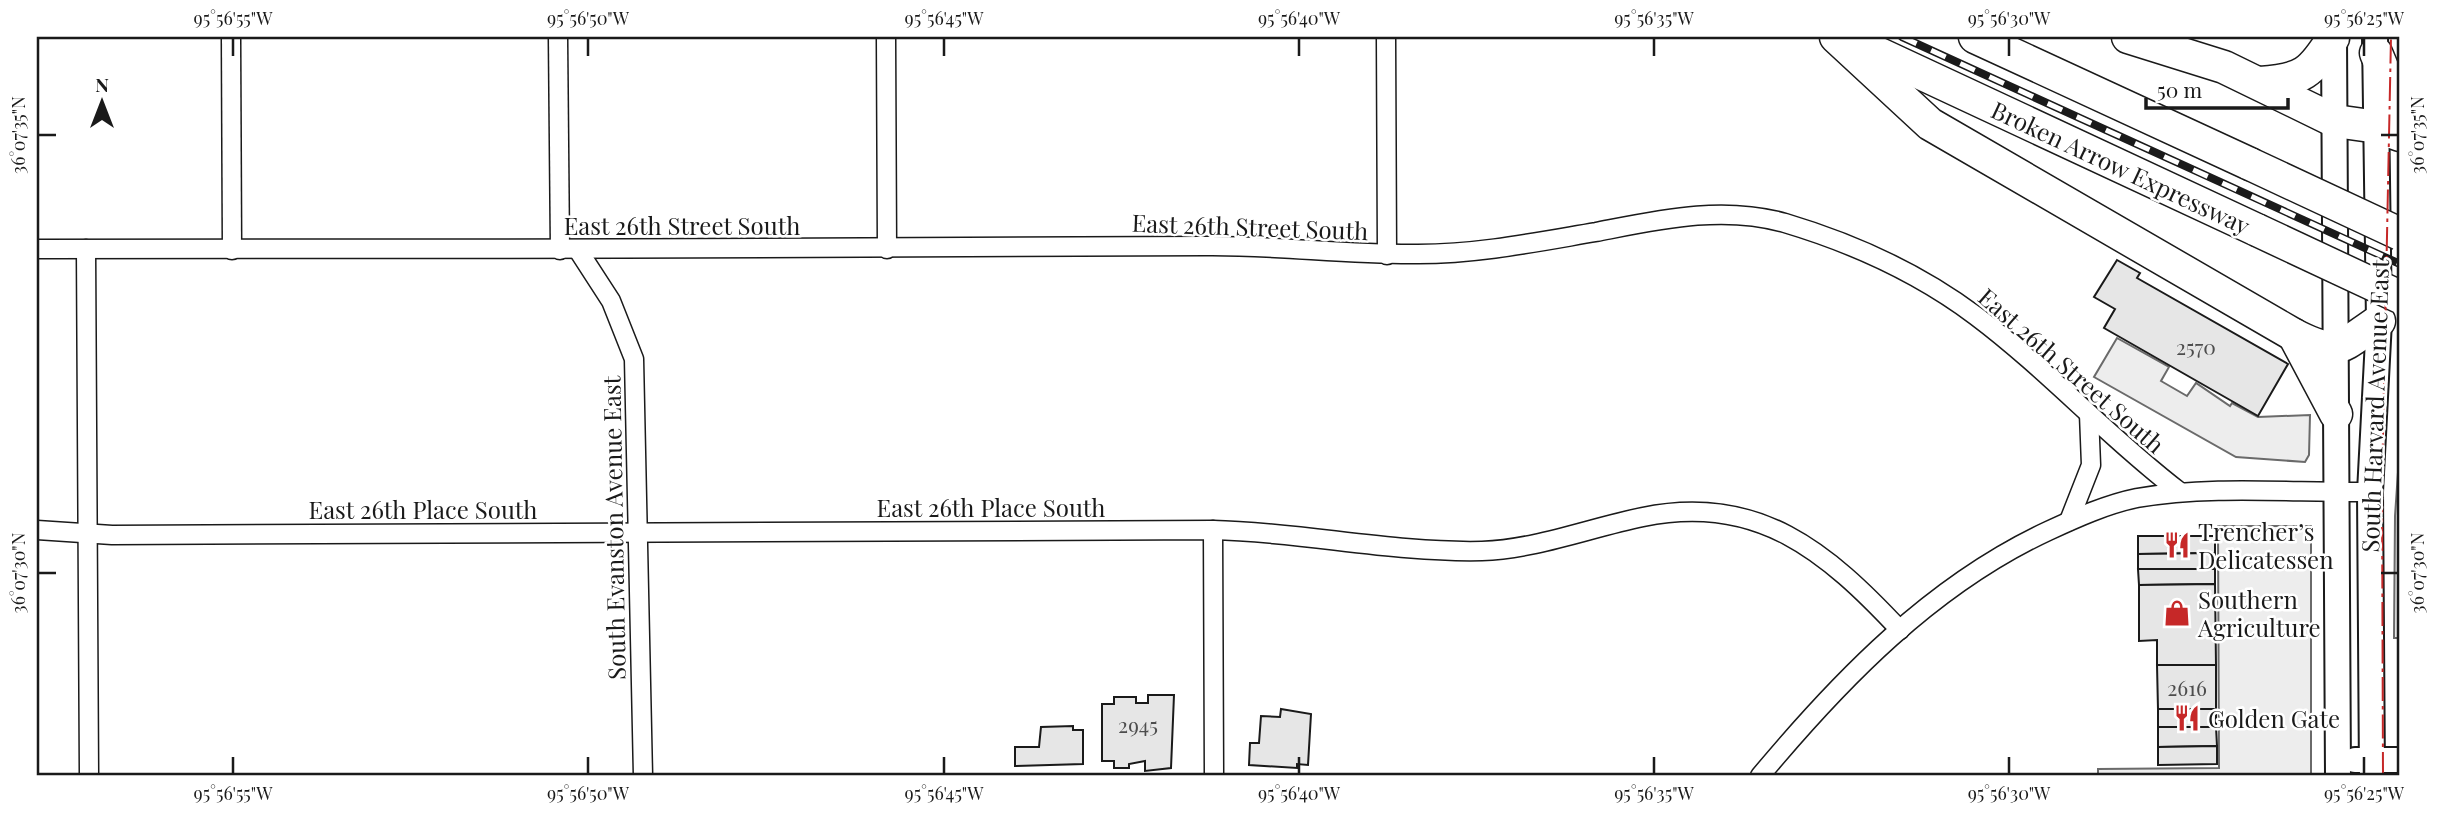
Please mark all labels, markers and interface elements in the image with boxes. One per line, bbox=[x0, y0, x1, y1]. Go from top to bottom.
text: 95°56'55"W bbox=[194, 6, 273, 30]
text: 95°56'50"W bbox=[547, 6, 630, 30]
text: 95°56'45"W bbox=[904, 6, 984, 30]
text: 95°56'40"W bbox=[1258, 6, 1341, 30]
text: 95°56'35"W bbox=[1614, 6, 1695, 30]
text: 95°56'30"W bbox=[1968, 6, 2051, 30]
text: 95°56'25"W bbox=[2324, 6, 2405, 30]
north arrow bbox=[66, 66, 136, 136]
scale bar bbox=[2146, 66, 2288, 110]
text: N bbox=[95, 71, 109, 97]
text: 50 m bbox=[2157, 75, 2203, 103]
street label: Broken Arrow Expressway bbox=[1986, 93, 2256, 241]
text: 36°07'35"N bbox=[6, 96, 30, 174]
text: 36°07'35"N bbox=[2405, 96, 2429, 174]
street label: East 26th Street South bbox=[1131, 206, 1369, 246]
street label: East 26th Street South bbox=[564, 209, 800, 241]
street label: South Harvard Avenue East bbox=[2353, 258, 2395, 553]
street label: East 26th Street South bbox=[1972, 280, 2172, 460]
house number: 2570 bbox=[2176, 332, 2216, 360]
street label: South Evanston Avenue East bbox=[594, 375, 632, 680]
street label: East 26th Place South bbox=[877, 491, 1105, 523]
street label: East 26th Place South bbox=[309, 493, 537, 525]
place label: Trencher’s Delicatessen bbox=[2198, 515, 2334, 575]
restaurant icon: Trencher’s Delicatessen bbox=[2162, 530, 2192, 560]
text: 36°07'30"N bbox=[6, 532, 30, 613]
text: 36°07'30"N bbox=[2405, 532, 2429, 613]
place label: Southern Agriculture bbox=[2197, 583, 2321, 643]
shop icon: Southern Agriculture bbox=[2162, 598, 2192, 628]
house number: 2616 bbox=[2167, 673, 2207, 701]
place label: Golden Gate bbox=[2208, 702, 2340, 734]
restaurant icon: Golden Gate bbox=[2172, 703, 2202, 733]
house number: 2945 bbox=[1118, 710, 1158, 738]
text: 95°56'55"W bbox=[194, 781, 273, 805]
text: 95°56'50"W bbox=[547, 781, 630, 805]
text: 95°56'45"W bbox=[904, 781, 984, 805]
text: 95°56'40"W bbox=[1258, 781, 1341, 805]
text: 95°56'35"W bbox=[1614, 781, 1695, 805]
text: 95°56'30"W bbox=[1968, 781, 2051, 805]
text: 95°56'25"W bbox=[2324, 781, 2405, 805]

